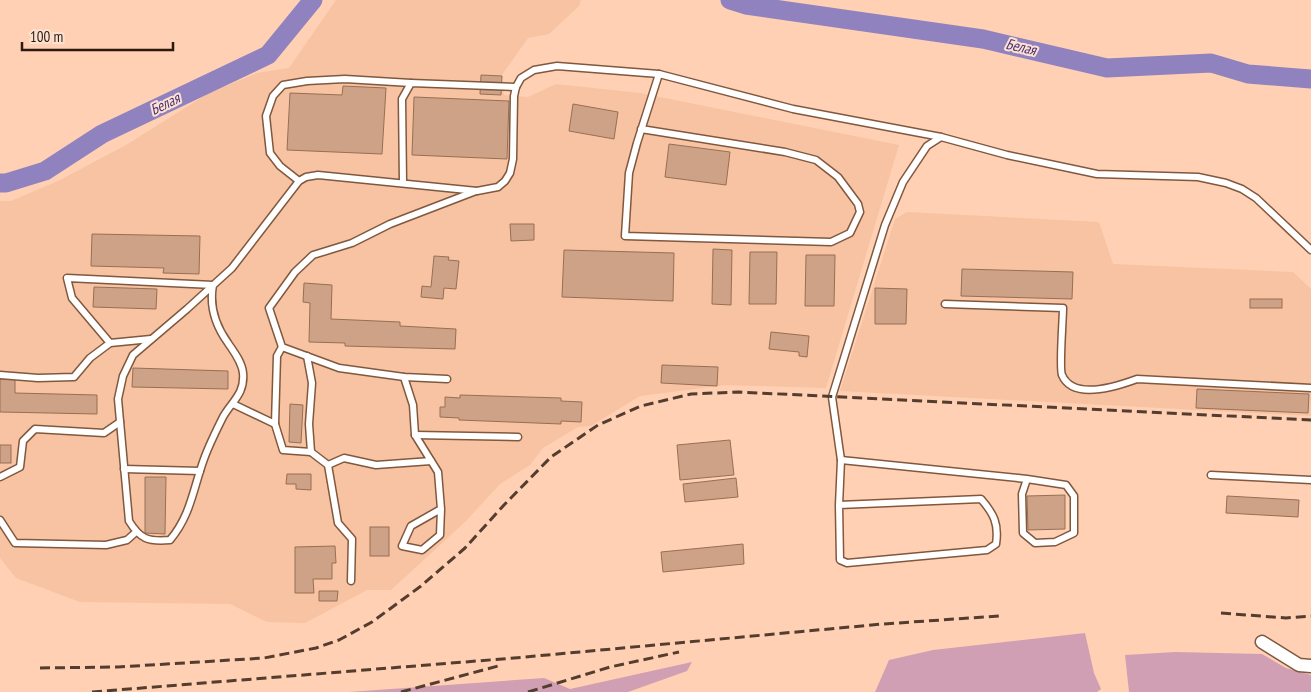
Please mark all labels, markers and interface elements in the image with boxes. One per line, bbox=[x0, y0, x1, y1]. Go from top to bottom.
scale bar bbox=[22, 20, 174, 52]
text: 100 m bbox=[30, 27, 63, 46]
water label: Белая bbox=[1004, 34, 1039, 59]
water label: Белая bbox=[147, 88, 184, 119]

